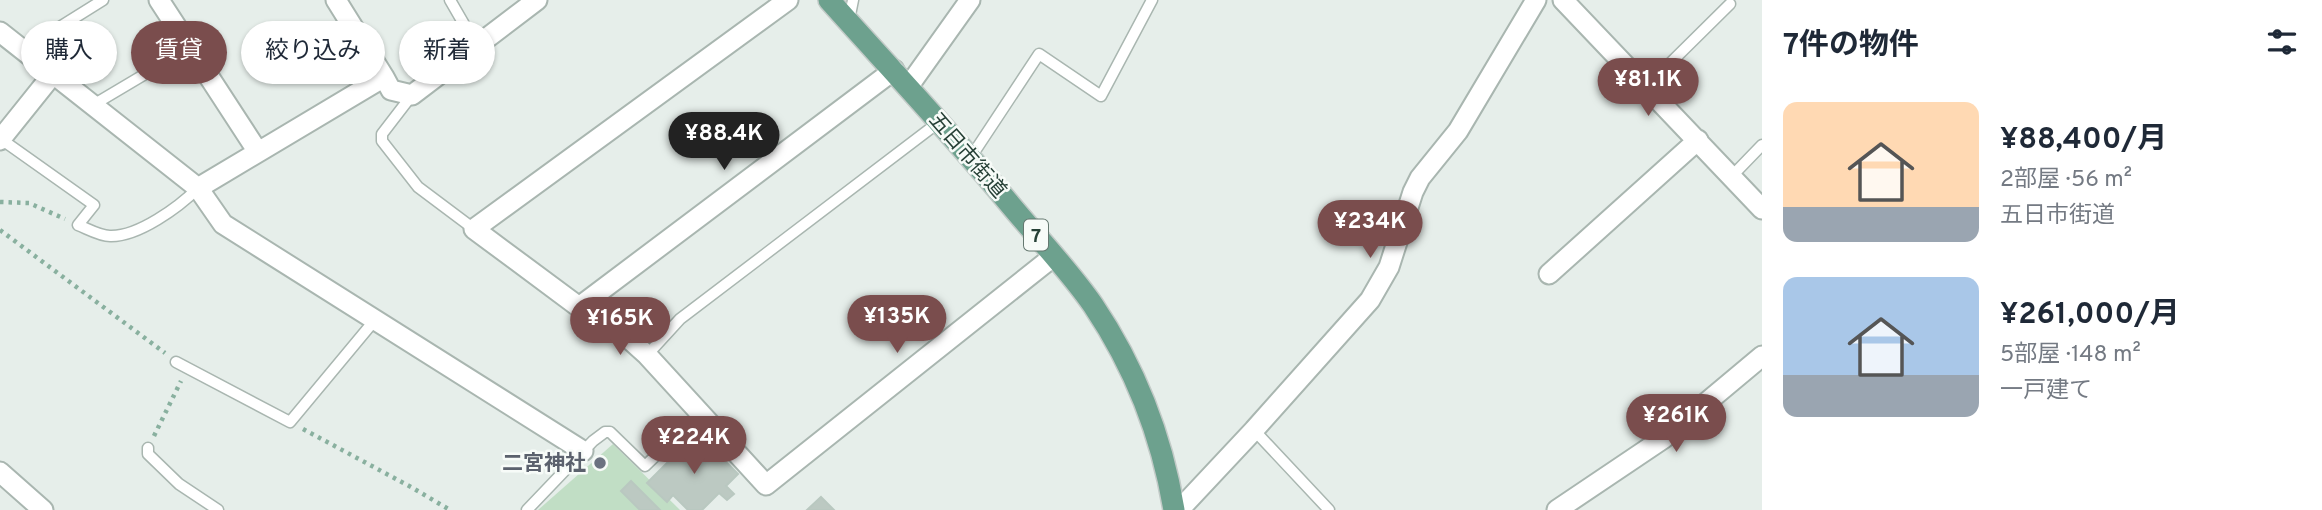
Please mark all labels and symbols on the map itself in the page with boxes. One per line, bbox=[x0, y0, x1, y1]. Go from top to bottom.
pin: ¥81.1K bbox=[1591, 58, 1705, 118]
street label: 五日市街道 bbox=[922, 108, 1011, 204]
pin: ¥88.4K bbox=[667, 113, 781, 172]
pin: ¥234K bbox=[1321, 201, 1419, 260]
road number: 7 bbox=[1024, 219, 1048, 250]
pin: ¥135K bbox=[848, 296, 946, 355]
pin: ¥165K bbox=[571, 298, 669, 357]
pin: ¥261K bbox=[1627, 394, 1725, 454]
pin: ¥224K bbox=[645, 416, 743, 476]
place label: 二宮神社 bbox=[502, 451, 586, 478]
marker: 二宮神社 bbox=[592, 455, 608, 471]

